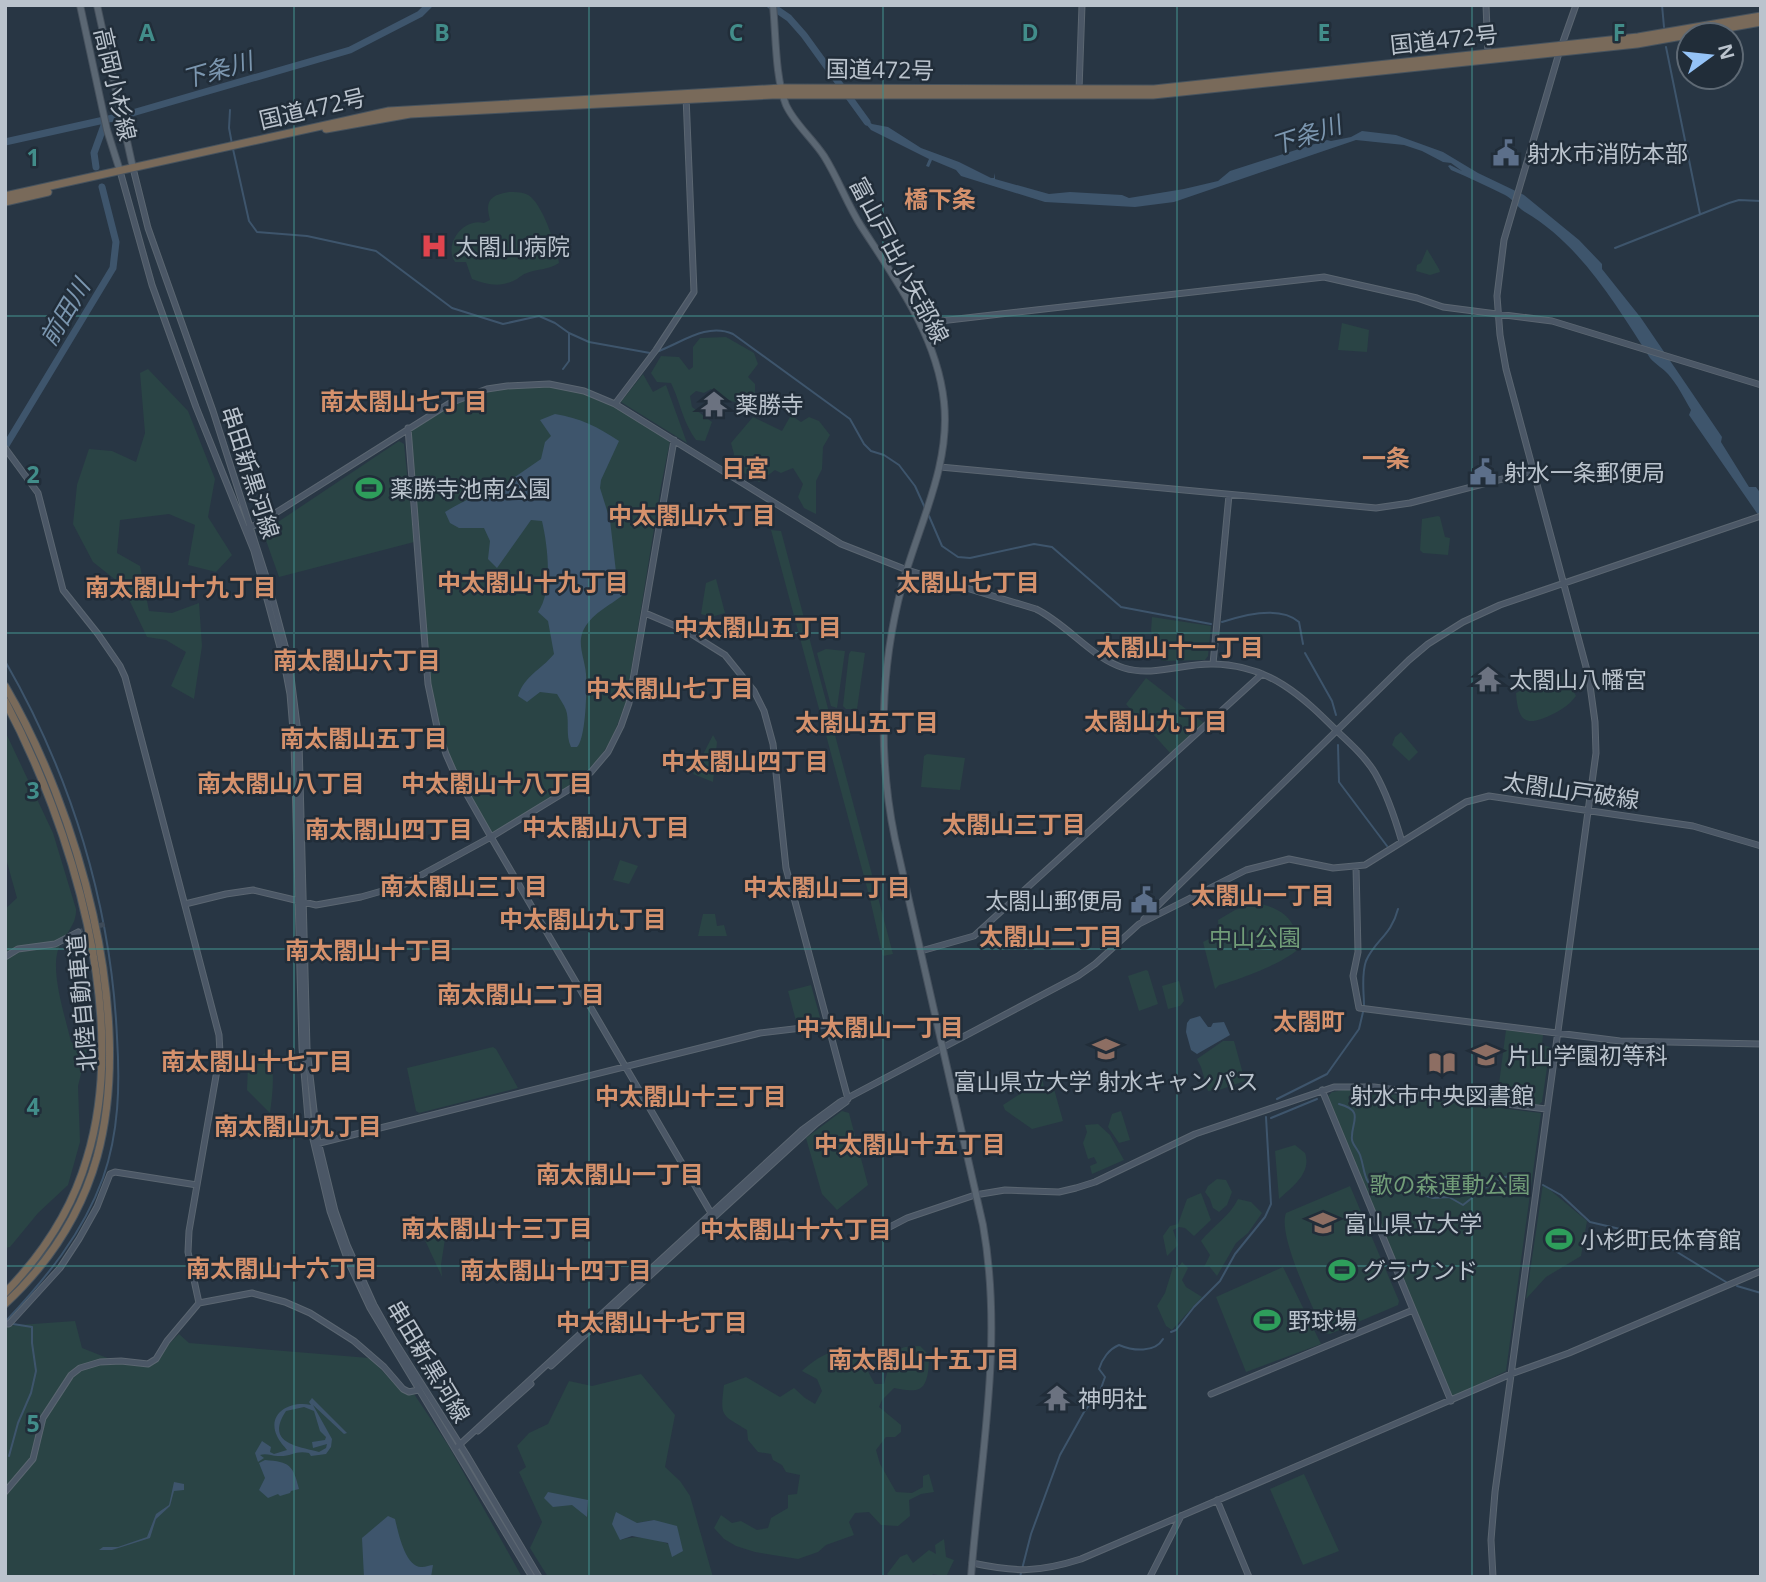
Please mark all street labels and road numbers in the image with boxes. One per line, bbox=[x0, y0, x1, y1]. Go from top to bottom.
street label: 国道472号 bbox=[1388, 17, 1500, 61]
street label: 高岡小杉線 bbox=[87, 24, 145, 144]
street label: 国道472号 bbox=[826, 52, 934, 86]
street label: 国道472号 bbox=[256, 80, 368, 136]
street label: 富山戸出小矢部線 bbox=[843, 171, 957, 349]
street label: 串田新黒河線 bbox=[214, 401, 288, 543]
street label: 太閤山戸破線 bbox=[1500, 765, 1642, 815]
street label: 北陸自動車道 bbox=[59, 933, 103, 1073]
street label: 串田新黒河線 bbox=[380, 1294, 478, 1428]

